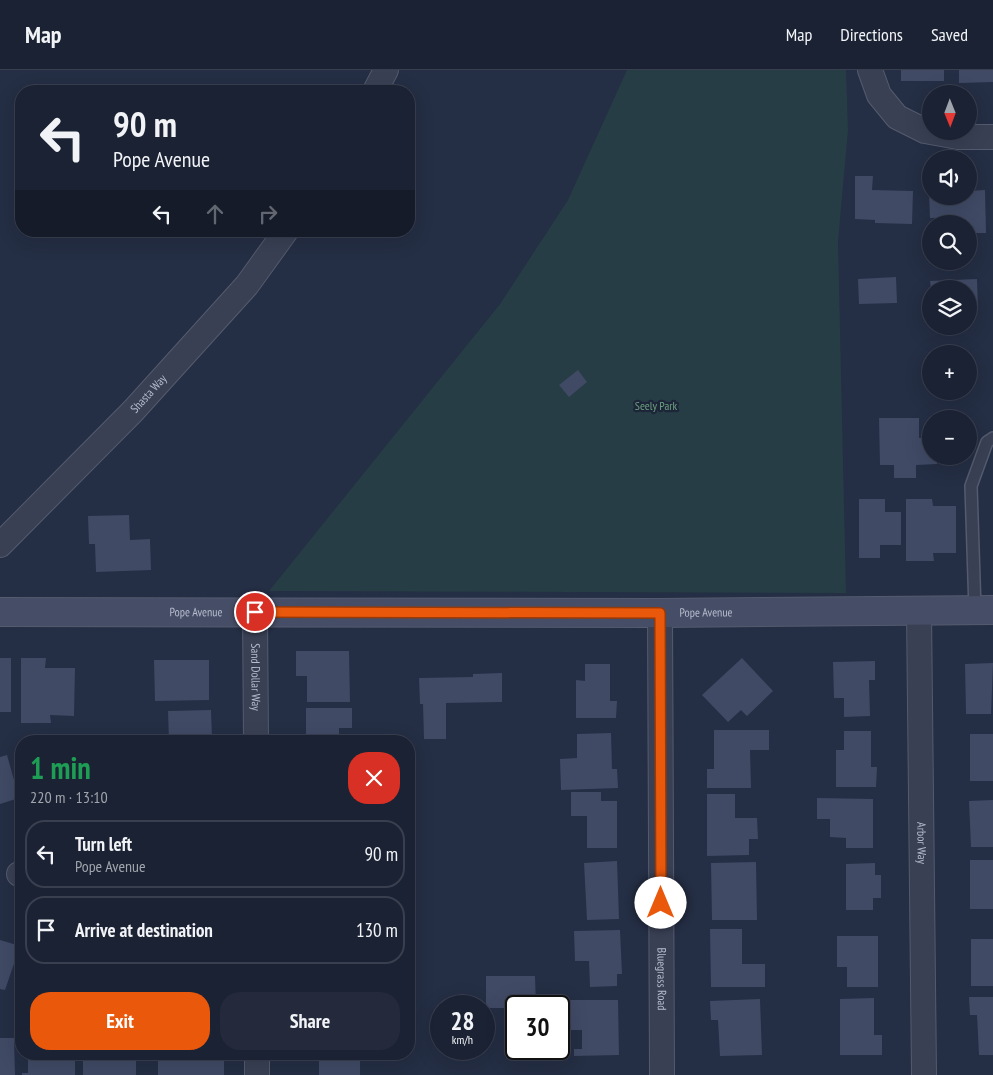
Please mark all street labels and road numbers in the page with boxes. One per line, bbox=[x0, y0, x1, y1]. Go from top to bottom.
street label: Shasta Way bbox=[127, 371, 170, 416]
street label: Pope Avenue bbox=[169, 604, 223, 619]
street label: Pope Avenue bbox=[679, 604, 733, 620]
street label: Sand Dollar Way bbox=[248, 643, 264, 711]
street label: Arbor Way bbox=[914, 822, 930, 865]
street label: Bluegrass Road bbox=[654, 947, 670, 1011]

